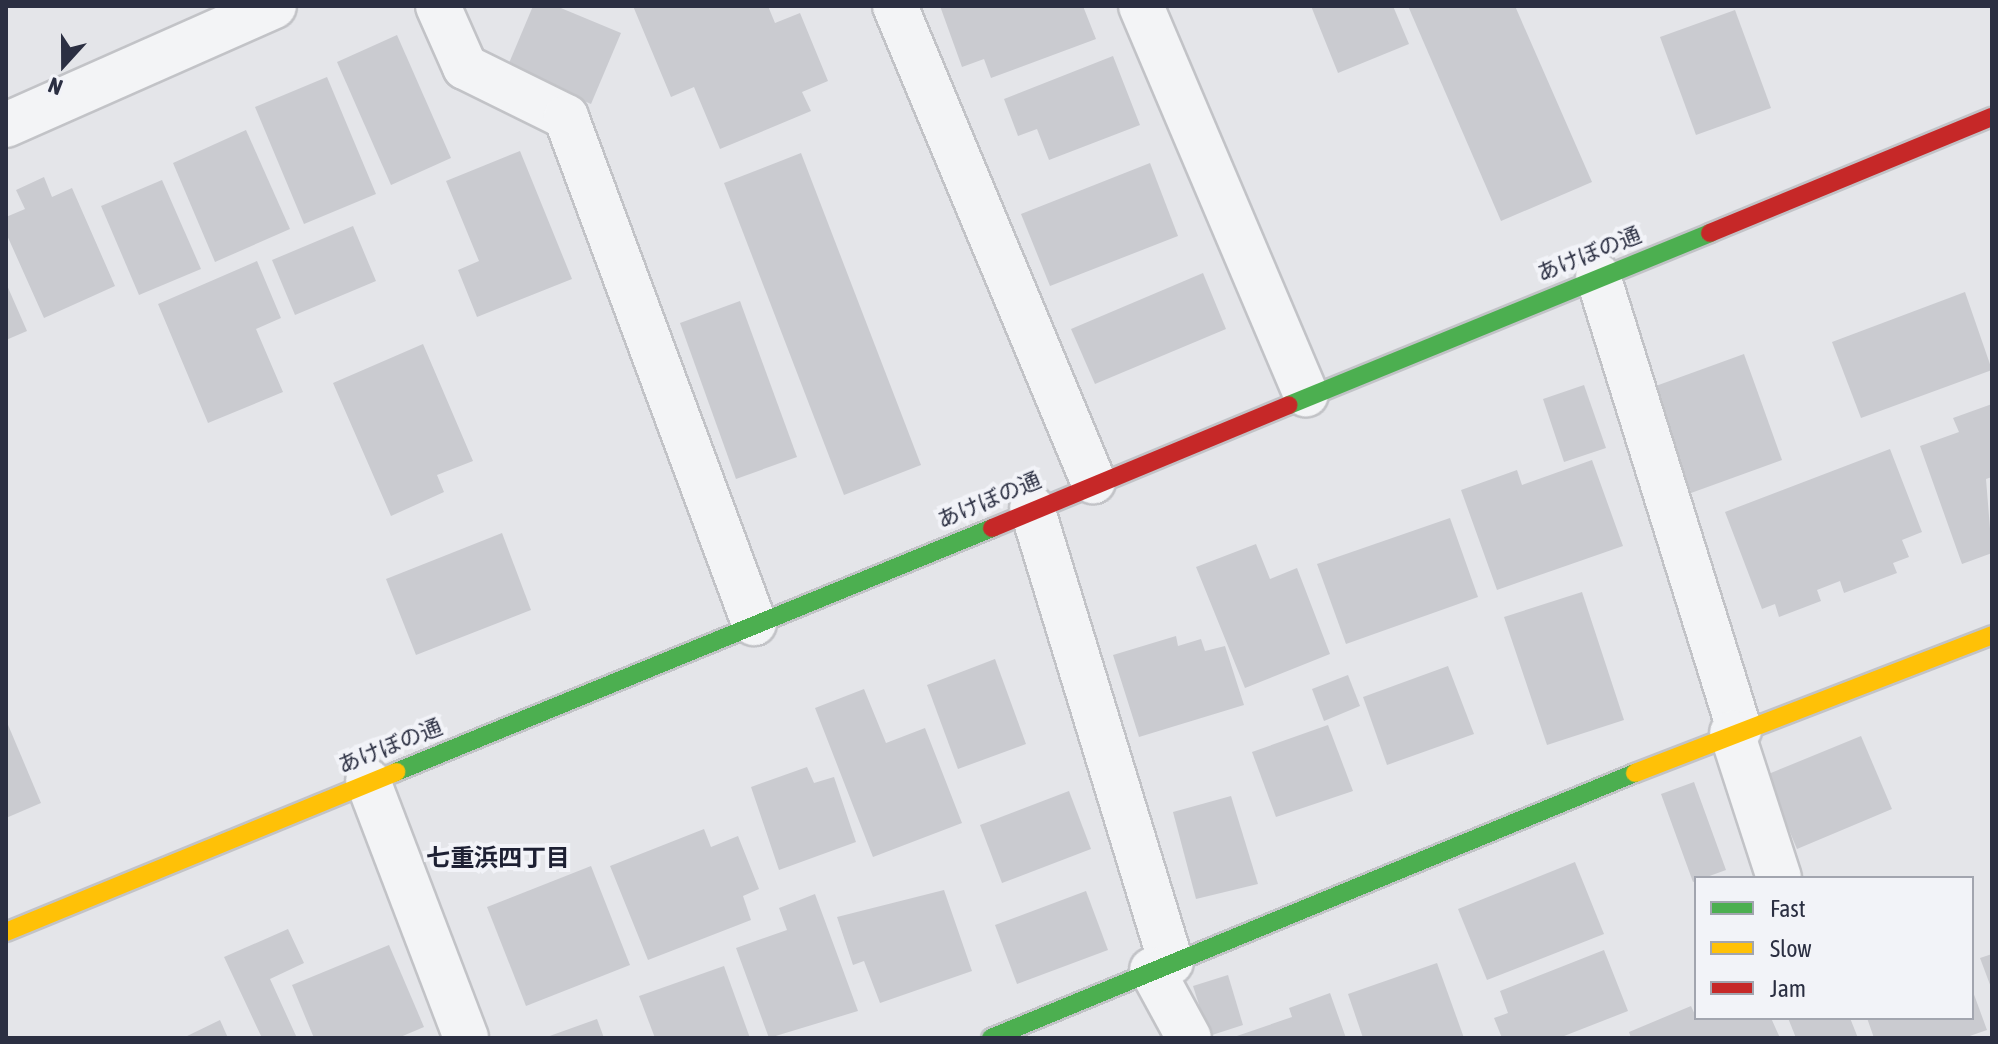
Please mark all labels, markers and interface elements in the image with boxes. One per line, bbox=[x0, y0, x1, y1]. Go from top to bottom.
north arrow bbox=[24, 24, 104, 104]
text: N bbox=[45, 72, 66, 101]
street label: あけぼの通 bbox=[1533, 221, 1645, 287]
street label: あけぼの通 bbox=[933, 466, 1045, 534]
street label: あけぼの通 bbox=[334, 713, 446, 779]
district label: 七重浜四丁目 bbox=[426, 844, 570, 872]
legend bbox=[1694, 876, 1974, 1020]
text: Fast bbox=[1770, 895, 1806, 922]
text: Slow bbox=[1770, 935, 1812, 962]
text: Jam bbox=[1770, 975, 1806, 1002]

